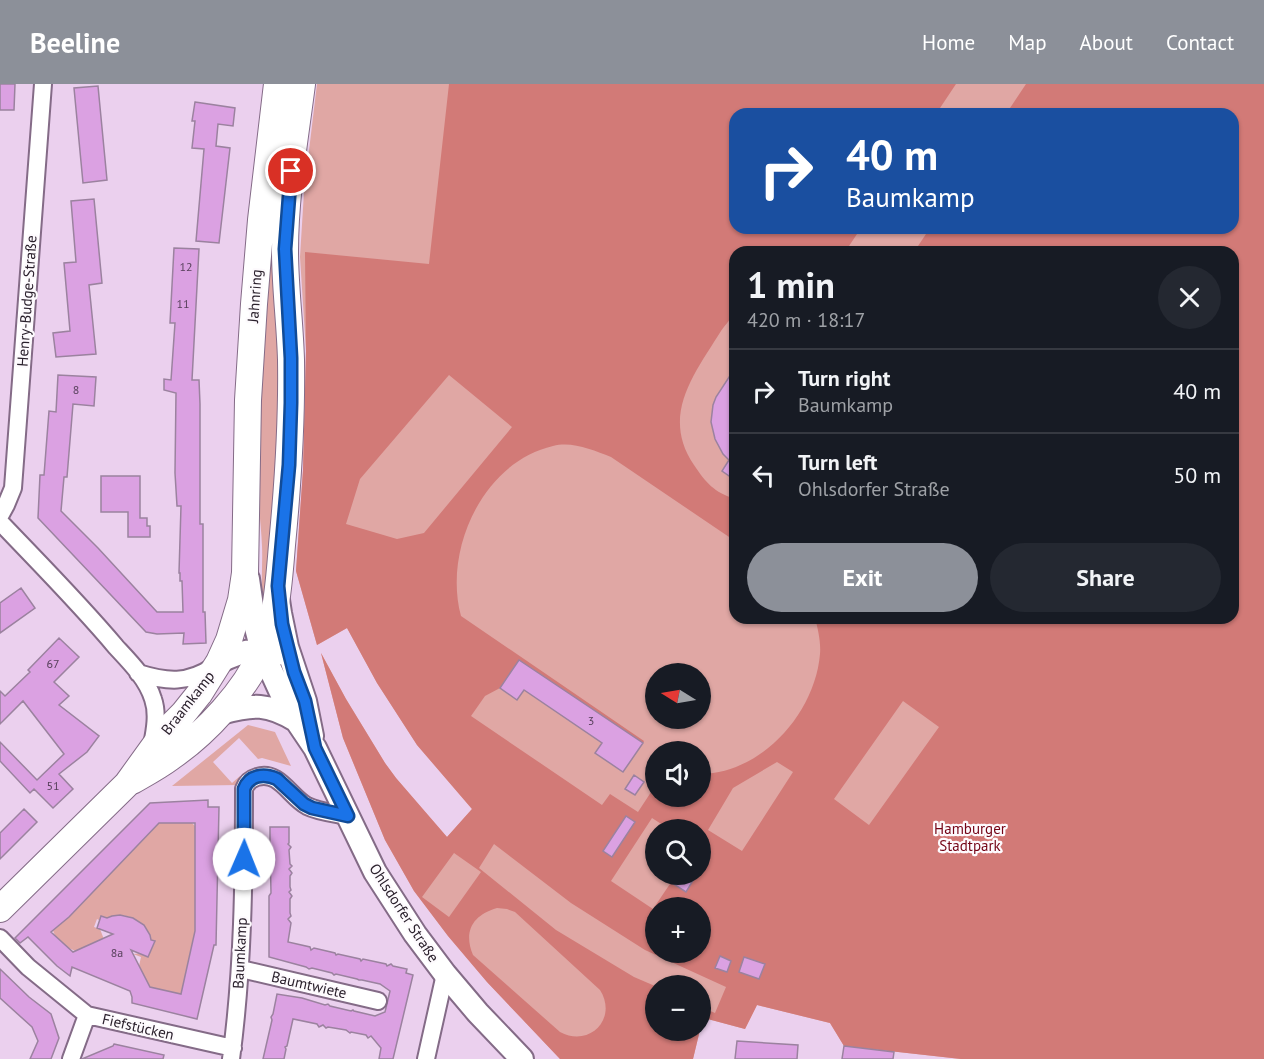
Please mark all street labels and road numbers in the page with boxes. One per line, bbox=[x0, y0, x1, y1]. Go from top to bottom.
street label: Henry-Budge-Straße bbox=[12, 235, 41, 367]
street label: Jahnring bbox=[243, 269, 266, 324]
street label: Braamkamp bbox=[157, 667, 218, 738]
street label: Ohlsdorfer Straße bbox=[365, 860, 443, 966]
street label: Baumkamp bbox=[228, 917, 251, 989]
street label: Baumtwiete bbox=[270, 967, 349, 1002]
street label: Fiefstücken bbox=[100, 1009, 176, 1044]

